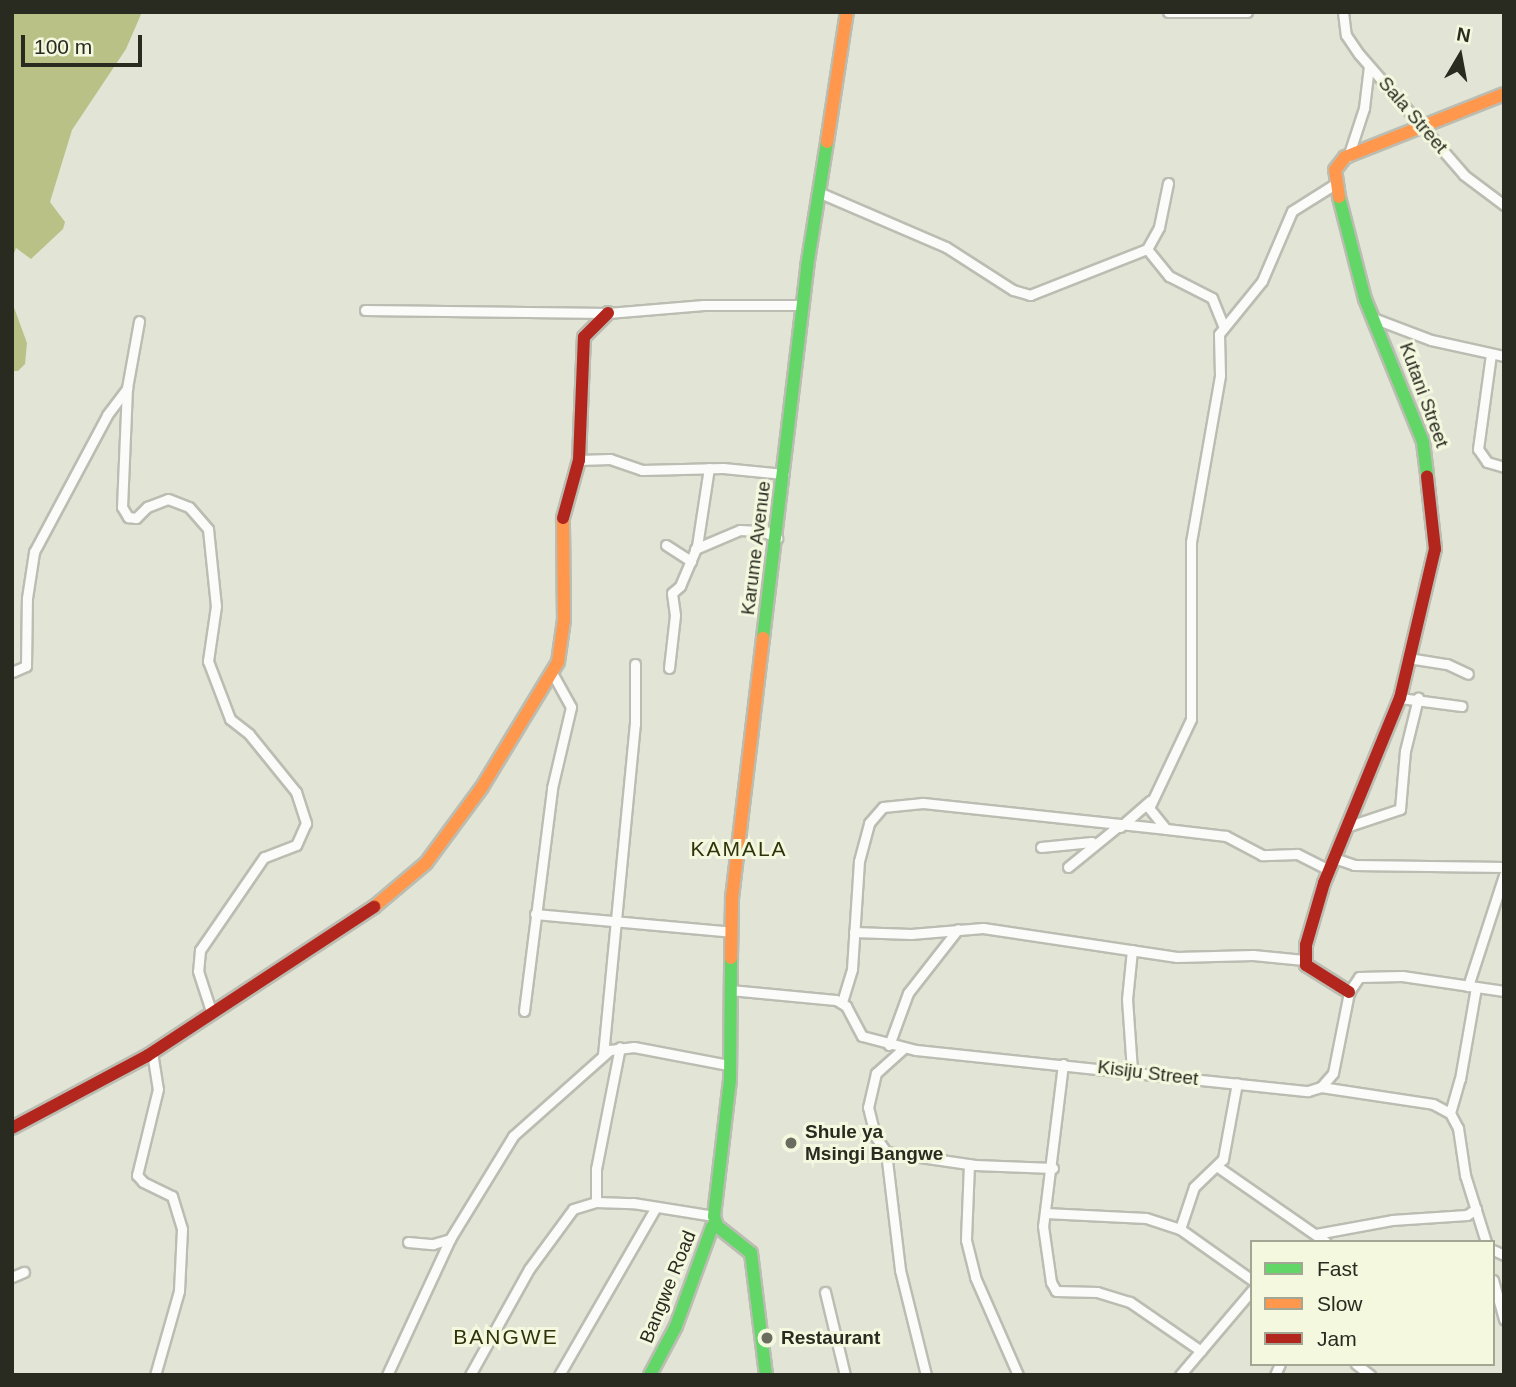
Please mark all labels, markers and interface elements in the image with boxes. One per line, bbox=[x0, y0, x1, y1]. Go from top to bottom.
scale bar bbox=[24, 21, 145, 65]
north arrow bbox=[1425, 21, 1495, 91]
text: N bbox=[1455, 23, 1472, 46]
text: 100 m bbox=[34, 35, 92, 58]
street label: Sala Street bbox=[1374, 72, 1452, 158]
street label: Kutani Street bbox=[1395, 339, 1453, 451]
street label: Karume Avenue bbox=[736, 479, 776, 617]
district label: KAMALA bbox=[691, 836, 787, 862]
street label: Kisiju Street bbox=[1096, 1056, 1200, 1090]
place label: Shule ya Msingi Bangwe bbox=[805, 1121, 943, 1165]
marker: Shule ya Msingi Bangwe bbox=[783, 1135, 799, 1151]
street label: Bangwe Road bbox=[635, 1227, 701, 1347]
legend bbox=[1250, 1240, 1495, 1366]
text: Fast bbox=[1317, 1257, 1358, 1280]
text: Slow bbox=[1317, 1292, 1363, 1315]
district label: BANGWE bbox=[454, 1324, 558, 1350]
place label: Restaurant bbox=[781, 1327, 880, 1349]
text: Jam bbox=[1317, 1327, 1357, 1350]
marker: Restaurant bbox=[759, 1330, 775, 1346]

